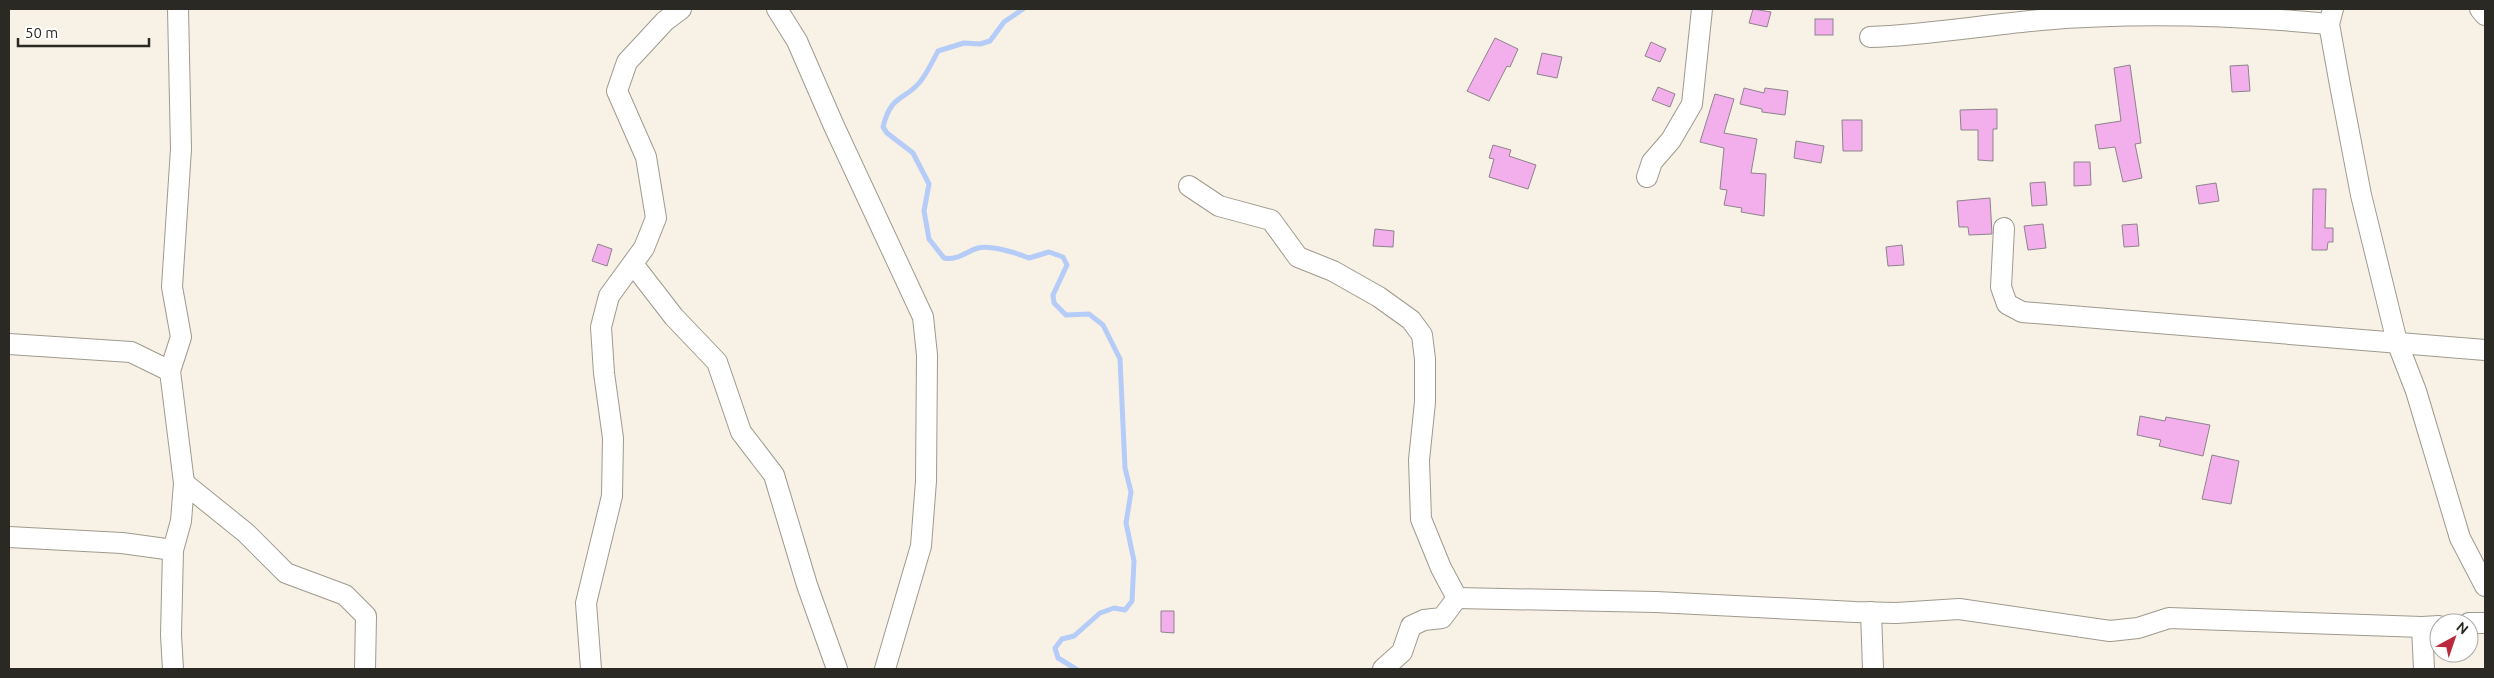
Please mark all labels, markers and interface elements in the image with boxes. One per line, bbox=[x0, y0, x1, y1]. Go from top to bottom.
scale bar bbox=[18, 15, 149, 47]
text: 50 m bbox=[25, 24, 58, 41]
north arrow bbox=[2429, 613, 2479, 663]
text: N bbox=[2453, 619, 2472, 638]

